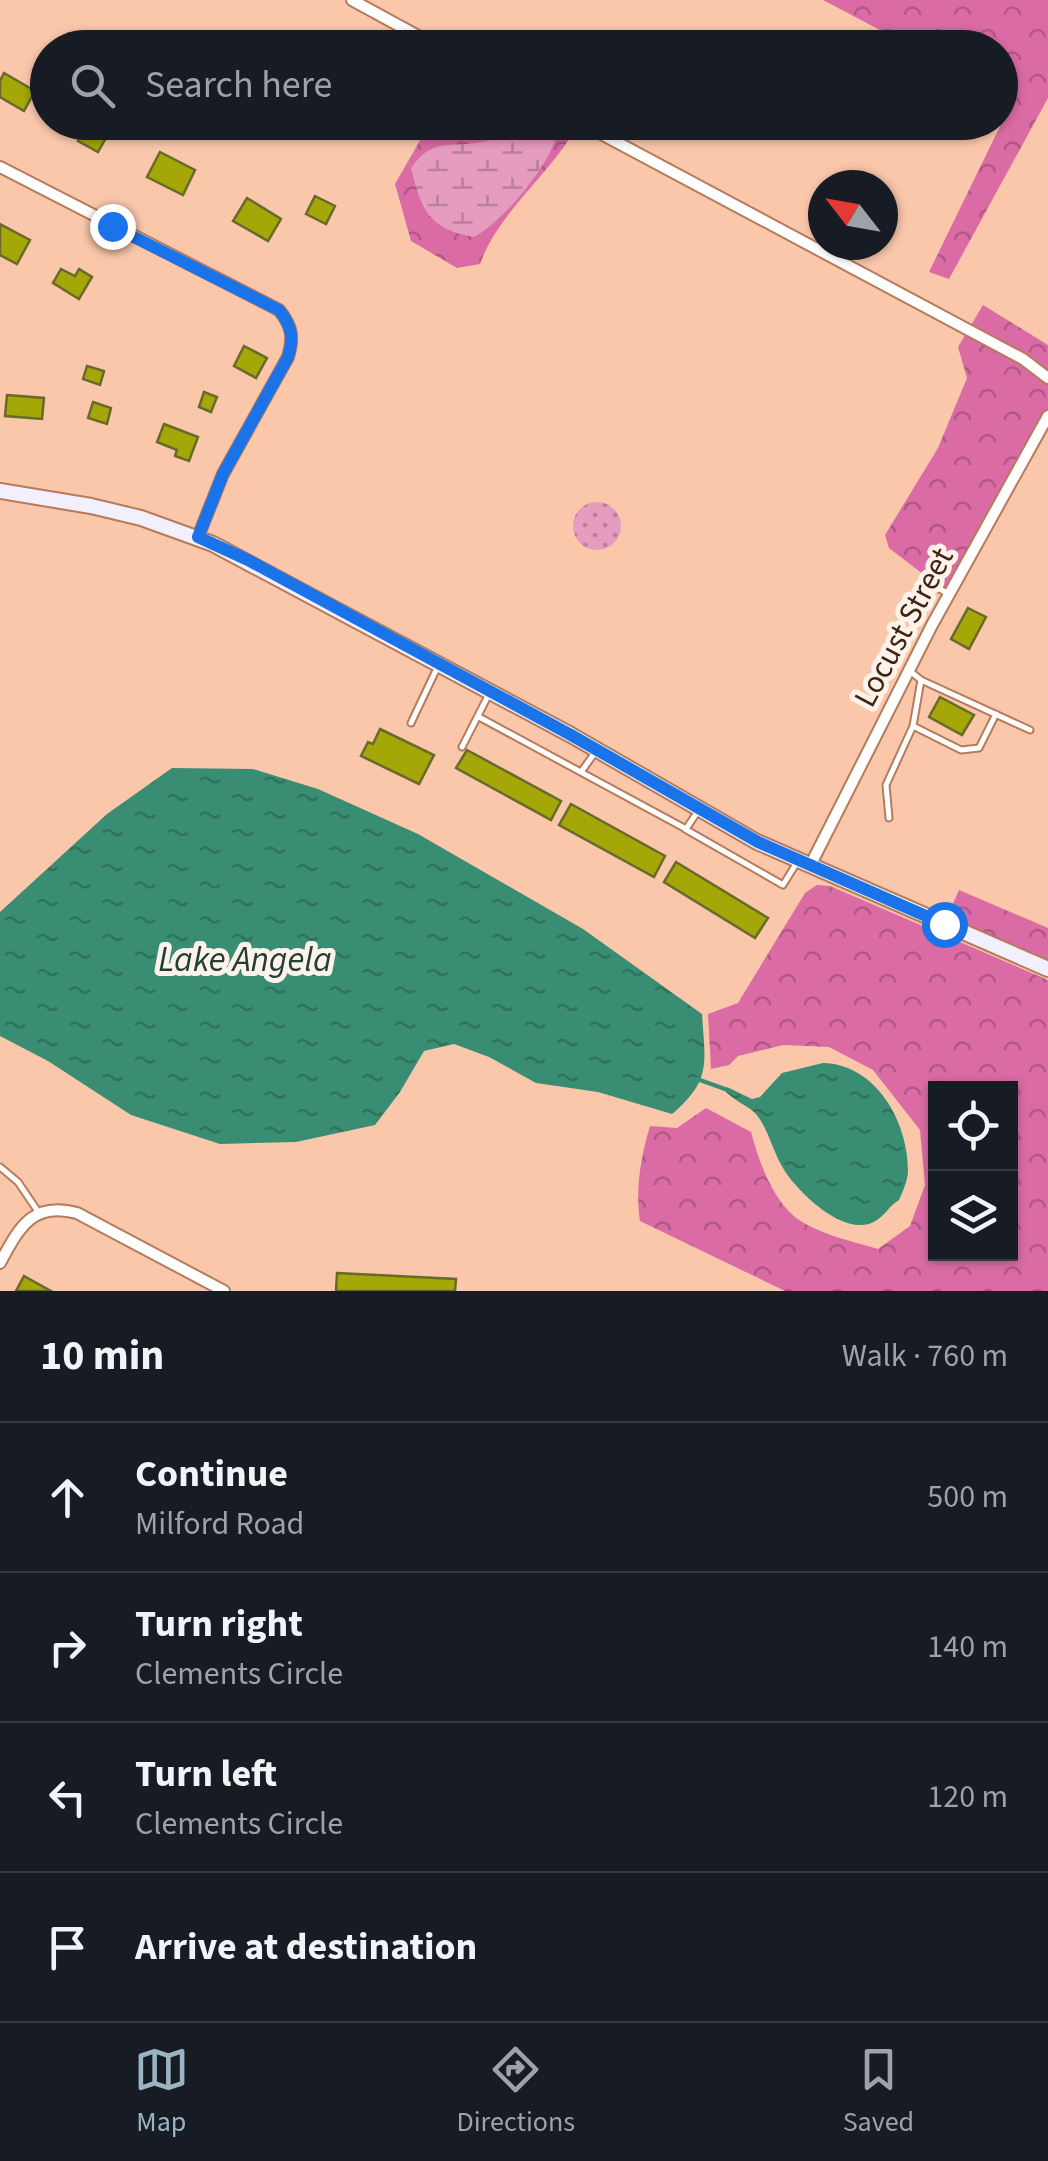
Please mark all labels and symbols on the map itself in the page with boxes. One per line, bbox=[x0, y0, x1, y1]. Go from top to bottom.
north arrow bbox=[808, 170, 898, 260]
route end bbox=[90, 204, 136, 250]
street label: Locust Street bbox=[843, 539, 965, 715]
route start bbox=[922, 902, 968, 948]
water label: Lake Angela bbox=[158, 935, 332, 985]

